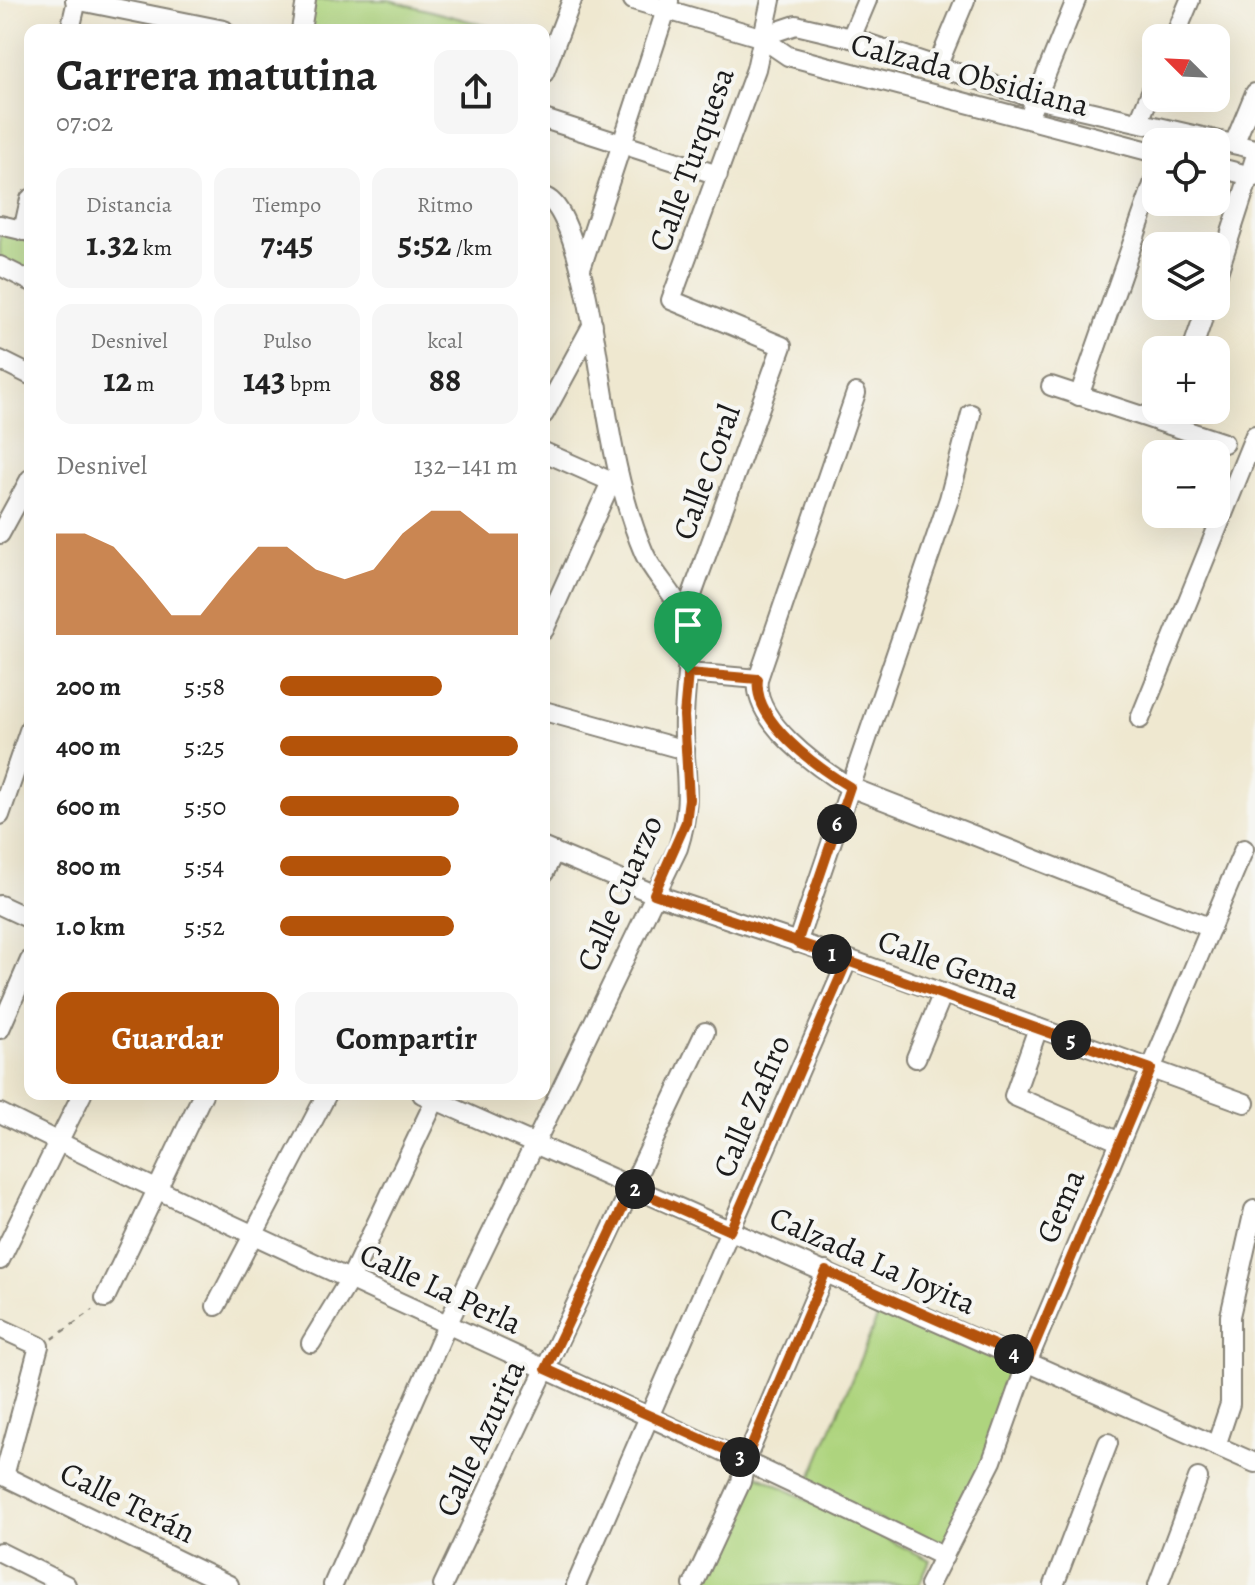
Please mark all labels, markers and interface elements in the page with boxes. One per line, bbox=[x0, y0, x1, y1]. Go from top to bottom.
street label: Calzada Obsidiana bbox=[846, 21, 1094, 127]
north arrow bbox=[1142, 24, 1230, 112]
map controls bbox=[1142, 24, 1230, 528]
text: Carrera matutina bbox=[56, 45, 377, 105]
button: share bbox=[434, 50, 518, 134]
street label: Calle Turquesa bbox=[637, 61, 745, 257]
text: 07:02 bbox=[56, 105, 113, 140]
button: locate bbox=[1142, 128, 1230, 216]
text: Distancia bbox=[86, 190, 172, 220]
text: Tiempo bbox=[253, 190, 321, 220]
text: Ritmo bbox=[417, 190, 473, 220]
text: 1.32 bbox=[86, 220, 138, 267]
text: 7:45 bbox=[260, 220, 314, 267]
text: 5:52 bbox=[398, 220, 451, 267]
button: layers bbox=[1142, 232, 1230, 320]
text: km bbox=[138, 233, 172, 263]
text: /km bbox=[451, 233, 492, 263]
text: Desnivel bbox=[90, 326, 168, 356]
text: Pulso bbox=[262, 326, 312, 356]
text: kcal bbox=[427, 326, 463, 356]
button: + bbox=[1142, 336, 1230, 424]
text: 12 bbox=[103, 356, 132, 403]
text: 143 bbox=[243, 356, 286, 403]
text: 88 bbox=[429, 356, 461, 403]
text: m bbox=[132, 369, 155, 399]
text: bpm bbox=[286, 369, 331, 399]
street label: Calle Coral bbox=[661, 398, 751, 546]
button: − bbox=[1142, 440, 1230, 528]
text: Desnivel bbox=[56, 448, 147, 483]
text: 132–141 m bbox=[414, 448, 518, 483]
pin bbox=[654, 591, 722, 673]
icon: arrive bbox=[666, 603, 710, 647]
text: 200 m bbox=[56, 669, 121, 704]
text: 5:58 bbox=[184, 669, 225, 704]
text: 400 m bbox=[56, 729, 121, 764]
text: 5:25 bbox=[184, 729, 225, 764]
text: 600 m bbox=[56, 789, 121, 824]
text: 5:50 bbox=[184, 789, 226, 824]
pin: 6 bbox=[817, 804, 857, 844]
street label: Calle Cuarzo bbox=[565, 808, 673, 978]
text: 6 bbox=[832, 809, 842, 839]
text: 800 m bbox=[56, 849, 121, 884]
text: 5:54 bbox=[184, 849, 224, 884]
text: 1.0 km bbox=[56, 909, 125, 944]
text: 5:52 bbox=[184, 909, 225, 944]
street label: Calle Gema bbox=[872, 918, 1026, 1010]
pin: 1 bbox=[812, 934, 852, 974]
text: 1 bbox=[828, 939, 836, 969]
button: Guardar bbox=[56, 992, 279, 1084]
button: Compartir bbox=[295, 992, 518, 1084]
pin: 5 bbox=[1051, 1020, 1091, 1060]
text: 5 bbox=[1066, 1025, 1076, 1055]
street label: Calle Zafiro bbox=[701, 1028, 801, 1184]
street label: Gema bbox=[1025, 1162, 1095, 1250]
pin: 2 bbox=[615, 1169, 655, 1209]
text: 2 bbox=[630, 1174, 640, 1204]
street label: Calzada La Joyita bbox=[763, 1195, 983, 1325]
street label: Calle La Perla bbox=[353, 1231, 529, 1345]
pin: 4 bbox=[994, 1334, 1034, 1374]
text: 4 bbox=[1009, 1339, 1019, 1369]
street label: Calle Azurita bbox=[424, 1352, 536, 1524]
pin: 3 bbox=[720, 1437, 760, 1477]
text: 3 bbox=[735, 1442, 745, 1472]
street label: Calle Terán bbox=[53, 1450, 203, 1554]

